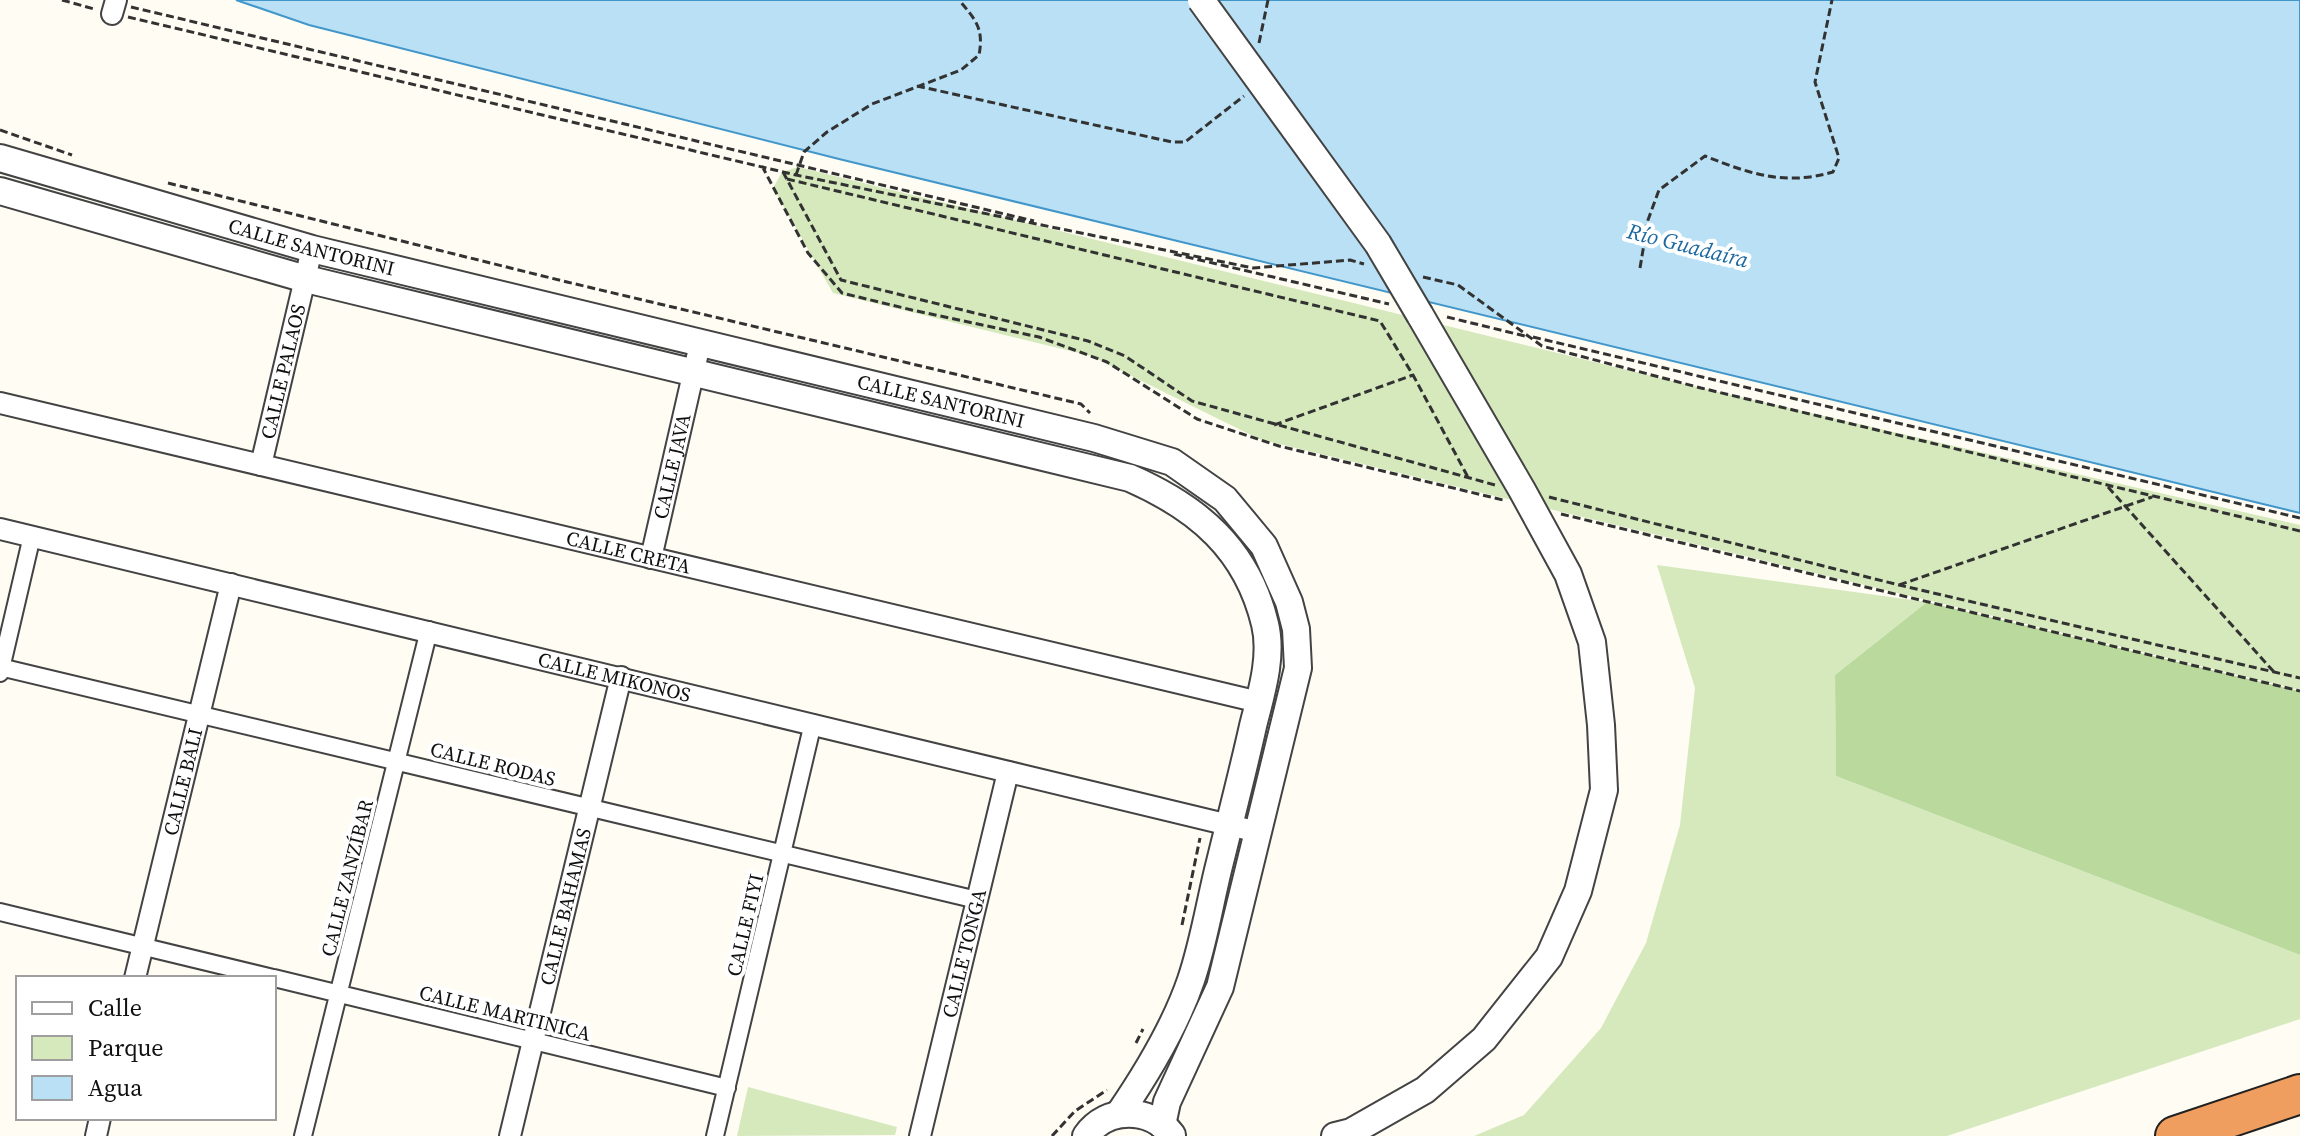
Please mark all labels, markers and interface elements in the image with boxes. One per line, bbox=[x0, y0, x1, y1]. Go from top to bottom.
street label: CALLE SANTORINI bbox=[225, 211, 397, 282]
water label: Río Guadaíra bbox=[1623, 215, 1752, 275]
street label: CALLE PALAOS bbox=[254, 301, 313, 442]
street label: CALLE SANTORINI bbox=[854, 367, 1027, 435]
street label: CALLE JAVA bbox=[646, 410, 698, 522]
street label: CALLE CRETA bbox=[563, 524, 694, 581]
street label: CALLE MIKONOS bbox=[535, 645, 694, 709]
street label: CALLE BALI bbox=[156, 725, 209, 838]
street label: CALLE RODAS bbox=[427, 735, 559, 793]
street label: CALLE ZANZÍBAR bbox=[314, 797, 380, 959]
street label: CALLE BAHAMAS bbox=[533, 825, 598, 988]
street label: CALLE FIYI bbox=[720, 871, 770, 979]
street label: CALLE TONGA bbox=[935, 885, 993, 1021]
legend bbox=[16, 976, 276, 1120]
street label: CALLE MARTINICA bbox=[416, 978, 594, 1048]
text: Calle bbox=[88, 991, 142, 1024]
text: Parque bbox=[88, 1031, 164, 1064]
text: Agua bbox=[88, 1071, 143, 1104]

